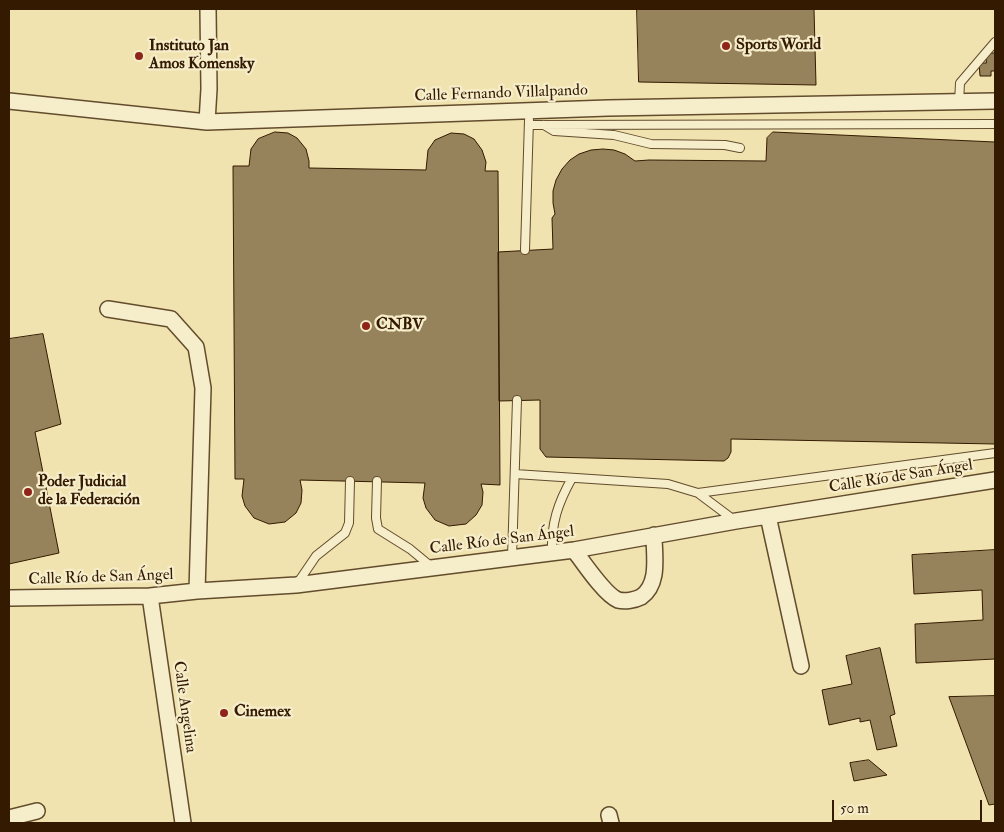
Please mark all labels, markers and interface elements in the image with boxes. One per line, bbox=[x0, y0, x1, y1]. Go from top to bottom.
place label: Sports World bbox=[736, 36, 821, 56]
place label: Instituto Jan Amos Komensky bbox=[149, 37, 254, 75]
marker: Sports World bbox=[720, 40, 732, 52]
marker: Instituto Jan Amos Komensky bbox=[133, 50, 145, 62]
street label: Calle Fernando Villalpando bbox=[414, 81, 588, 107]
place label: CNBV bbox=[376, 316, 424, 336]
marker: CNBV bbox=[360, 320, 372, 332]
street label: Calle Río de San Ángel bbox=[828, 456, 974, 498]
place label: Poder Judicial de la Federación bbox=[38, 473, 140, 511]
marker: Poder Judicial de la Federación bbox=[22, 486, 34, 498]
street label: Calle Río de San Ángel bbox=[429, 523, 575, 559]
street label: Calle Río de San Ángel bbox=[28, 566, 174, 590]
street label: Calle Angelina bbox=[168, 660, 200, 754]
place label: Cinemex bbox=[234, 703, 291, 723]
marker: Cinemex bbox=[218, 707, 230, 719]
scale bar bbox=[834, 790, 984, 822]
text: 50 m bbox=[840, 799, 869, 818]

